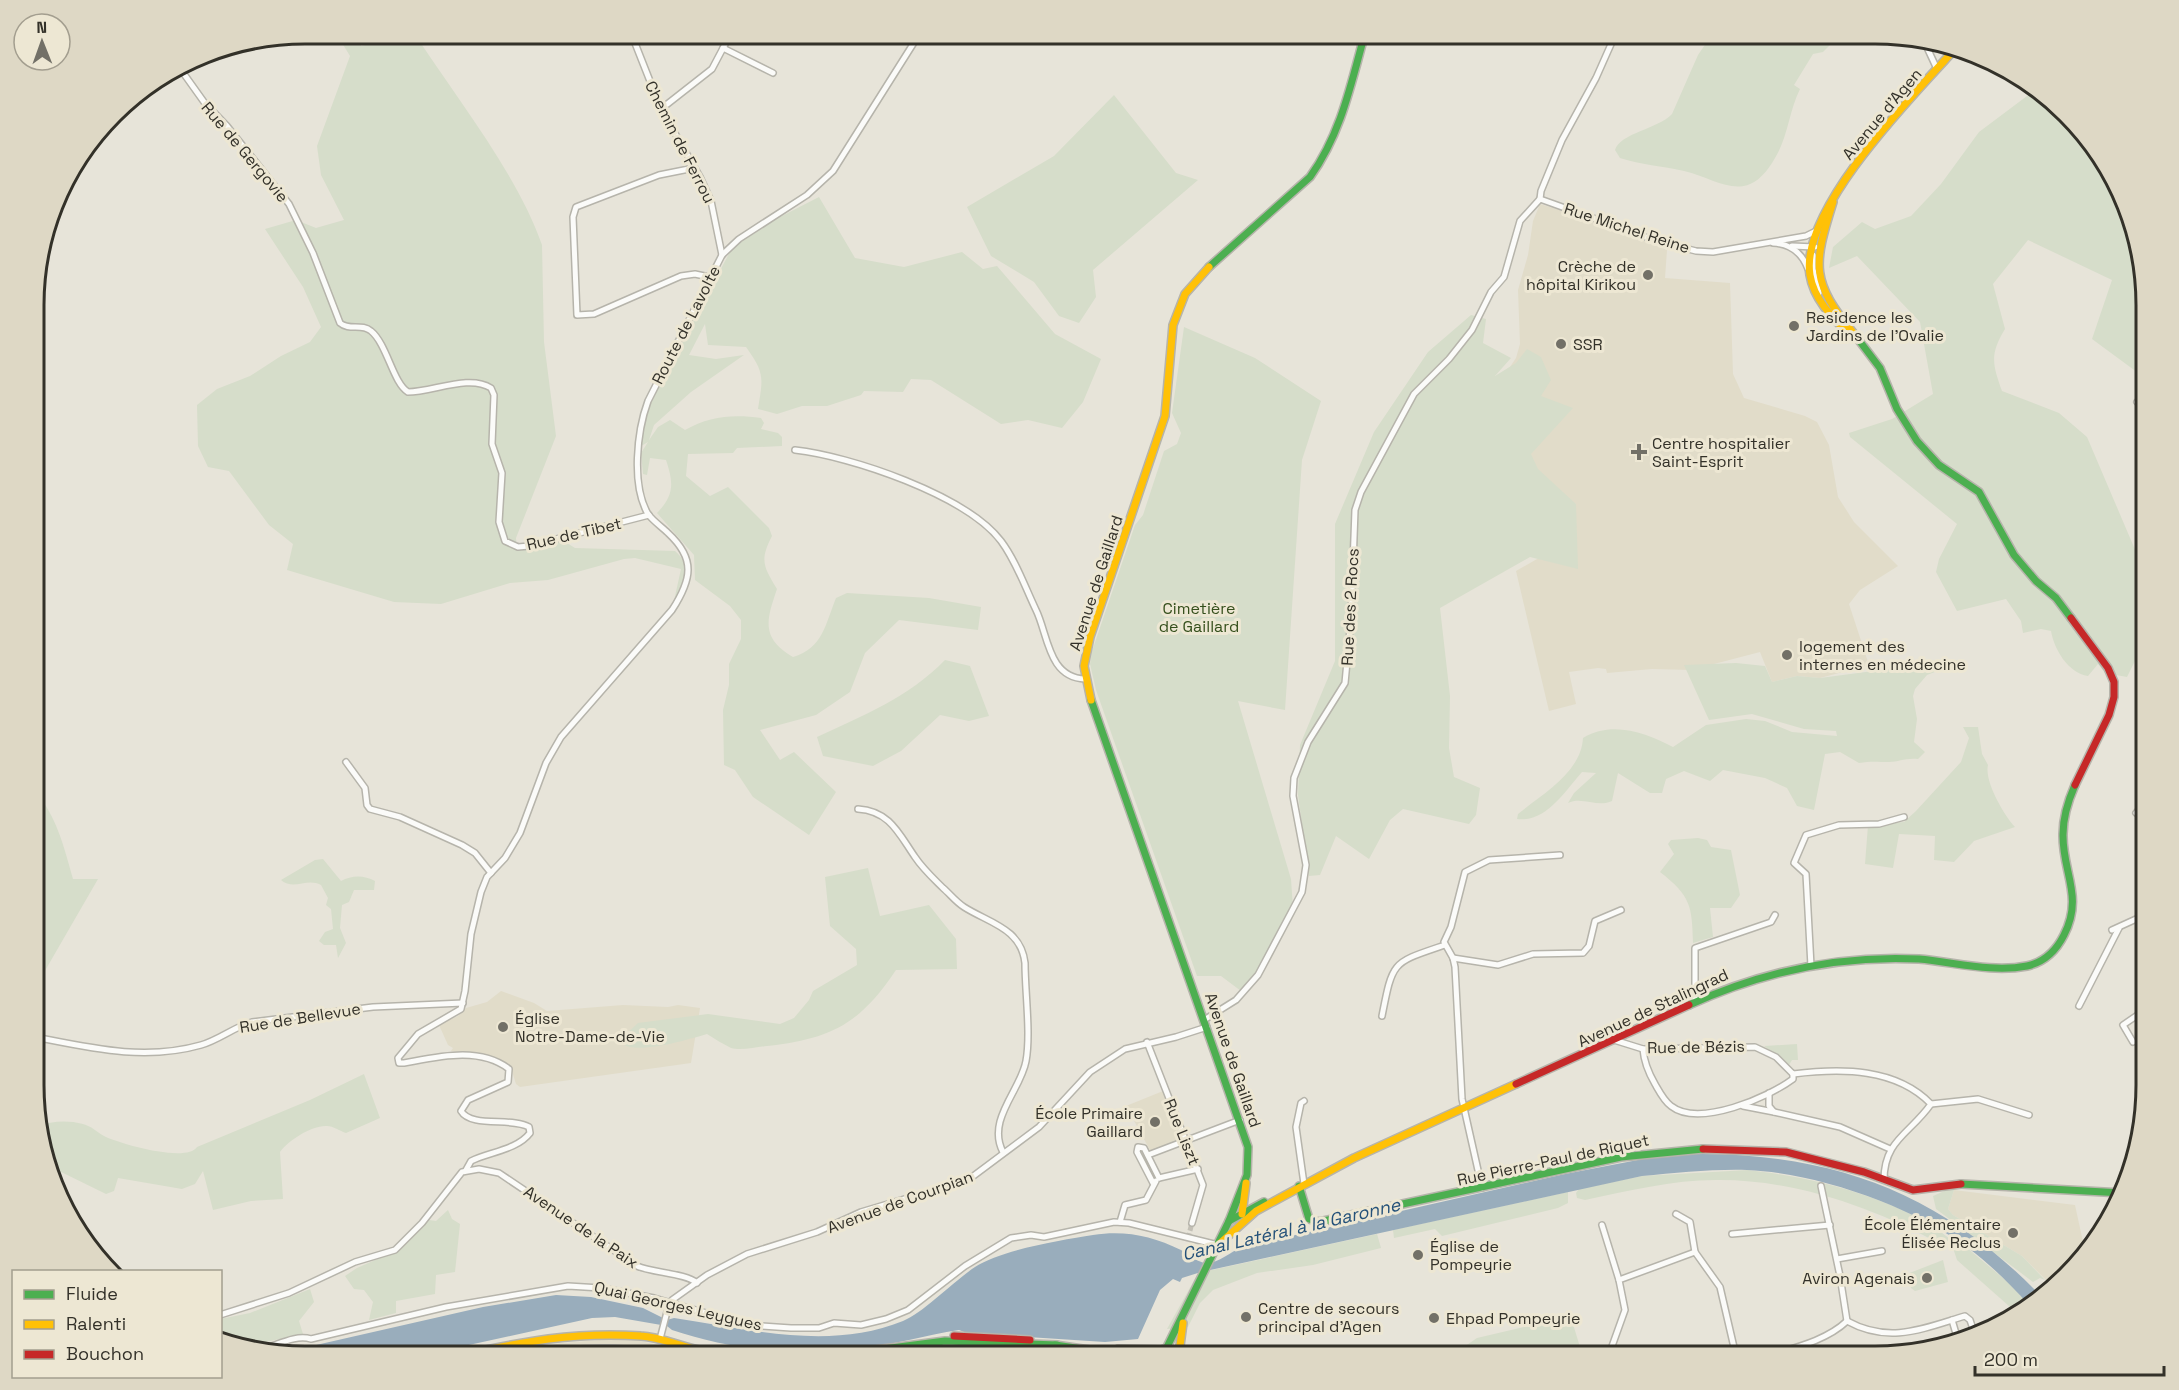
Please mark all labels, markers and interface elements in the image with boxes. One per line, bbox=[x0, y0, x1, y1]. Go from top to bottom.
north arrow bbox=[12, 12, 72, 72]
text: N bbox=[36, 17, 47, 38]
street label: Avenue d'Agen bbox=[1838, 64, 1926, 164]
street label: Chemin de Ferrou bbox=[640, 77, 720, 207]
street label: Rue de Gergovie bbox=[197, 97, 293, 207]
street label: Rue Michel Reine bbox=[1562, 198, 1692, 258]
place label: Crèche de hôpital Kirikou bbox=[1526, 256, 1636, 295]
street label: Route de Lavolte bbox=[647, 262, 725, 388]
marker: Crèche de hôpital Kirikou bbox=[1641, 268, 1655, 282]
place label: Residence les Jardins de l'Ovalie bbox=[1806, 307, 1944, 346]
marker: Residence les Jardins de l'Ovalie bbox=[1787, 319, 1801, 333]
place label: SSR bbox=[1573, 334, 1603, 355]
marker: SSR bbox=[1554, 337, 1568, 351]
place label: Centre hospitalier Saint-Esprit bbox=[1652, 433, 1790, 472]
marker: Centre hospitalier Saint-Esprit bbox=[1630, 443, 1648, 461]
street label: Rue de Tibet bbox=[524, 513, 624, 555]
street label: Avenue de Gaillard bbox=[1064, 513, 1128, 653]
street label: Rue des 2 Rocs bbox=[1336, 548, 1364, 666]
park label: Cimetière de Gaillard bbox=[1159, 598, 1239, 637]
place label: logement des internes en médecine bbox=[1799, 636, 1966, 675]
marker: logement des internes en médecine bbox=[1780, 648, 1794, 662]
street label: Avenue de Stalingrad bbox=[1574, 964, 1732, 1052]
street label: Avenue de Gaillard bbox=[1200, 990, 1266, 1130]
street label: Rue de Bellevue bbox=[238, 998, 362, 1038]
place label: Église Notre-Dame-de-Vie bbox=[515, 1008, 665, 1047]
marker: Église Notre-Dame-de-Vie bbox=[496, 1020, 510, 1034]
street label: Rue de Bézis bbox=[1647, 1036, 1745, 1058]
street label: Rue Liszt bbox=[1159, 1095, 1205, 1169]
place label: École Primaire Gaillard bbox=[1035, 1103, 1143, 1142]
marker: École Primaire Gaillard bbox=[1148, 1115, 1162, 1129]
street label: Rue Pierre-Paul de Riquet bbox=[1455, 1129, 1651, 1191]
street label: Avenue de Courpian bbox=[824, 1166, 976, 1238]
street label: Avenue de la Paix bbox=[520, 1181, 642, 1273]
water label: Canal Latéral à la Garonne bbox=[1180, 1192, 1404, 1265]
place label: École Élémentaire Élisée Reclus bbox=[1864, 1214, 2001, 1253]
marker: École Élémentaire Élisée Reclus bbox=[2006, 1226, 2020, 1240]
place label: Église de Pompeyrie bbox=[1430, 1236, 1512, 1275]
marker: Église de Pompeyrie bbox=[1411, 1248, 1425, 1262]
place label: Aviron Agenais bbox=[1802, 1268, 1915, 1289]
legend bbox=[12, 1270, 222, 1378]
marker: Aviron Agenais bbox=[1920, 1271, 1934, 1285]
street label: Quai Georges Leygues bbox=[592, 1276, 764, 1336]
text: Fluide bbox=[66, 1282, 118, 1305]
place label: Centre de secours principal d'Agen bbox=[1258, 1298, 1399, 1337]
place label: Ehpad Pompeyrie bbox=[1446, 1308, 1581, 1329]
marker: Centre de secours principal d'Agen bbox=[1239, 1310, 1253, 1324]
marker: Ehpad Pompeyrie bbox=[1427, 1311, 1441, 1325]
text: Ralenti bbox=[66, 1312, 126, 1335]
scale bar bbox=[1975, 1339, 2164, 1377]
text: Bouchon bbox=[66, 1342, 144, 1365]
text: 200 m bbox=[1984, 1348, 2038, 1371]

